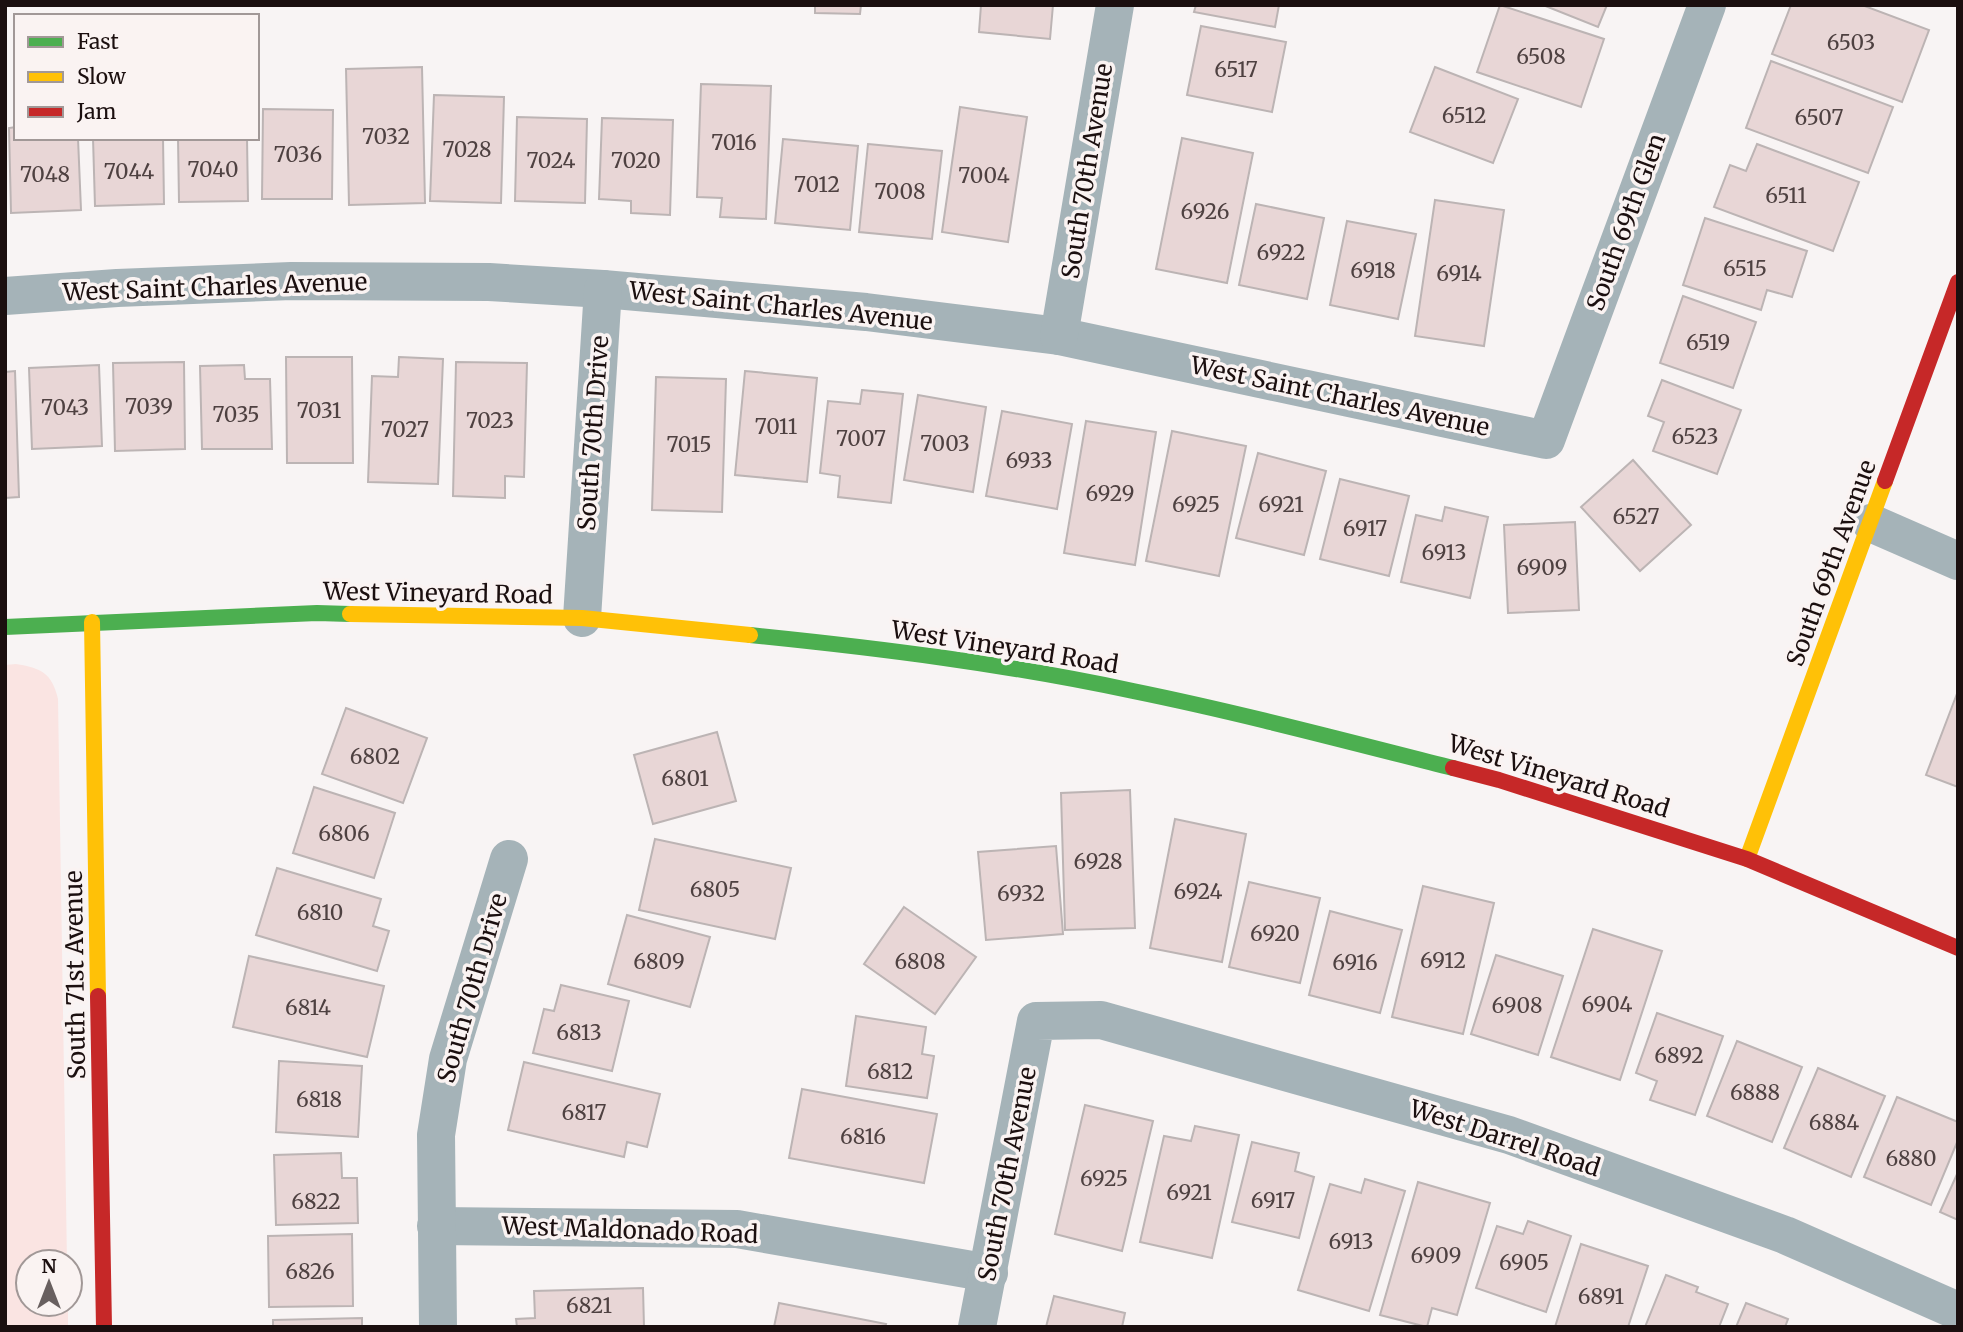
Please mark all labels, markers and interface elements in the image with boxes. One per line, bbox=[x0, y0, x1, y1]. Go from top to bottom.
legend bbox=[14, 14, 259, 140]
text: Fast bbox=[77, 28, 119, 55]
house number: 6503 bbox=[1827, 29, 1875, 56]
house number: 6508 bbox=[1516, 43, 1566, 70]
house number: 6517 bbox=[1214, 56, 1258, 83]
street label: South 70th Avenue bbox=[1055, 61, 1119, 281]
text: Slow bbox=[77, 63, 126, 90]
text: Jam bbox=[76, 98, 116, 125]
house number: 6512 bbox=[1442, 102, 1486, 129]
house number: 6507 bbox=[1795, 104, 1843, 131]
house number: 7032 bbox=[362, 123, 410, 150]
house number: 7016 bbox=[711, 129, 757, 156]
street label: South 69th Glen bbox=[1580, 129, 1672, 315]
house number: 7028 bbox=[442, 136, 492, 163]
house number: 7036 bbox=[274, 141, 322, 168]
house number: 7024 bbox=[526, 147, 576, 174]
house number: 7020 bbox=[611, 147, 661, 174]
house number: 7040 bbox=[188, 156, 238, 183]
house number: 7044 bbox=[104, 158, 154, 185]
house number: 7048 bbox=[20, 161, 70, 188]
house number: 7004 bbox=[958, 162, 1010, 189]
house number: 7012 bbox=[794, 171, 840, 198]
house number: 7008 bbox=[874, 178, 926, 205]
house number: 6511 bbox=[1765, 182, 1807, 209]
house number: 6926 bbox=[1181, 198, 1229, 225]
house number: 6922 bbox=[1257, 239, 1305, 266]
house number: 6515 bbox=[1723, 255, 1767, 282]
house number: 6918 bbox=[1350, 257, 1396, 284]
house number: 6914 bbox=[1436, 260, 1482, 287]
street label: West Saint Charles Avenue bbox=[61, 266, 368, 308]
street label: West Saint Charles Avenue bbox=[627, 275, 934, 337]
house number: 6519 bbox=[1686, 329, 1730, 356]
street label: South 70th Drive bbox=[571, 334, 615, 532]
street label: West Saint Charles Avenue bbox=[1187, 349, 1492, 443]
house number: 7039 bbox=[125, 393, 173, 420]
house number: 7043 bbox=[41, 394, 89, 421]
house number: 7031 bbox=[297, 397, 341, 424]
house number: 7035 bbox=[212, 401, 260, 428]
house number: 7023 bbox=[466, 407, 514, 434]
house number: 7011 bbox=[755, 413, 797, 440]
house number: 7027 bbox=[381, 416, 429, 443]
house number: 6523 bbox=[1672, 423, 1718, 450]
house number: 7007 bbox=[836, 425, 886, 452]
house number: 7003 bbox=[920, 430, 970, 457]
house number: 7015 bbox=[666, 431, 712, 458]
house number: 6933 bbox=[1005, 447, 1053, 474]
street label: South 69th Avenue bbox=[1779, 455, 1883, 671]
house number: 6929 bbox=[1086, 480, 1134, 507]
house number: 6925 bbox=[1172, 491, 1220, 518]
house number: 6921 bbox=[1258, 491, 1304, 518]
house number: 6527 bbox=[1613, 503, 1660, 530]
house number: 6917 bbox=[1343, 515, 1387, 542]
house number: 6913 bbox=[1422, 539, 1466, 566]
house number: 6909 bbox=[1516, 554, 1568, 581]
street label: West Vineyard Road bbox=[322, 575, 553, 611]
street label: West Vineyard Road bbox=[888, 614, 1121, 680]
street label: West Vineyard Road bbox=[1444, 727, 1673, 824]
house number: 6802 bbox=[350, 743, 400, 770]
house number: 6801 bbox=[661, 765, 709, 792]
house number: 6806 bbox=[318, 820, 370, 847]
house number: 6928 bbox=[1074, 848, 1122, 875]
street label: South 71st Avenue bbox=[58, 870, 92, 1080]
house number: 6805 bbox=[690, 876, 740, 903]
house number: 6924 bbox=[1174, 878, 1223, 905]
house number: 6932 bbox=[997, 880, 1045, 907]
street label: South 70th Drive bbox=[430, 890, 514, 1086]
house number: 6810 bbox=[297, 899, 343, 926]
house number: 6920 bbox=[1250, 920, 1300, 947]
house number: 6912 bbox=[1420, 947, 1466, 974]
house number: 6809 bbox=[633, 948, 685, 975]
house number: 6808 bbox=[894, 948, 946, 975]
house number: 6916 bbox=[1332, 949, 1378, 976]
house number: 6904 bbox=[1581, 991, 1633, 1018]
house number: 6908 bbox=[1492, 992, 1542, 1019]
house number: 6814 bbox=[285, 994, 331, 1021]
house number: 6813 bbox=[556, 1019, 602, 1046]
house number: 6892 bbox=[1654, 1042, 1704, 1069]
house number: 6812 bbox=[867, 1058, 913, 1085]
street label: South 70th Avenue bbox=[971, 1064, 1043, 1284]
house number: 6888 bbox=[1730, 1079, 1780, 1106]
house number: 6818 bbox=[296, 1086, 342, 1113]
street label: West Darrel Road bbox=[1405, 1092, 1604, 1183]
house number: 6817 bbox=[562, 1099, 606, 1126]
house number: 6884 bbox=[1809, 1109, 1859, 1136]
house number: 6816 bbox=[840, 1123, 886, 1150]
house number: 6880 bbox=[1885, 1145, 1937, 1172]
house number: 6925 bbox=[1080, 1165, 1128, 1192]
house number: 6921 bbox=[1166, 1179, 1212, 1206]
house number: 6917 bbox=[1251, 1187, 1295, 1214]
house number: 6822 bbox=[291, 1188, 341, 1215]
street label: West Maldonado Road bbox=[500, 1210, 759, 1250]
house number: 6913 bbox=[1329, 1228, 1373, 1255]
house number: 6909 bbox=[1410, 1242, 1462, 1269]
north arrow bbox=[14, 1248, 84, 1318]
house number: 6905 bbox=[1499, 1249, 1549, 1276]
text: N bbox=[41, 1254, 57, 1278]
house number: 6826 bbox=[285, 1258, 335, 1285]
house number: 6891 bbox=[1578, 1283, 1624, 1310]
house number: 6821 bbox=[566, 1292, 612, 1319]

